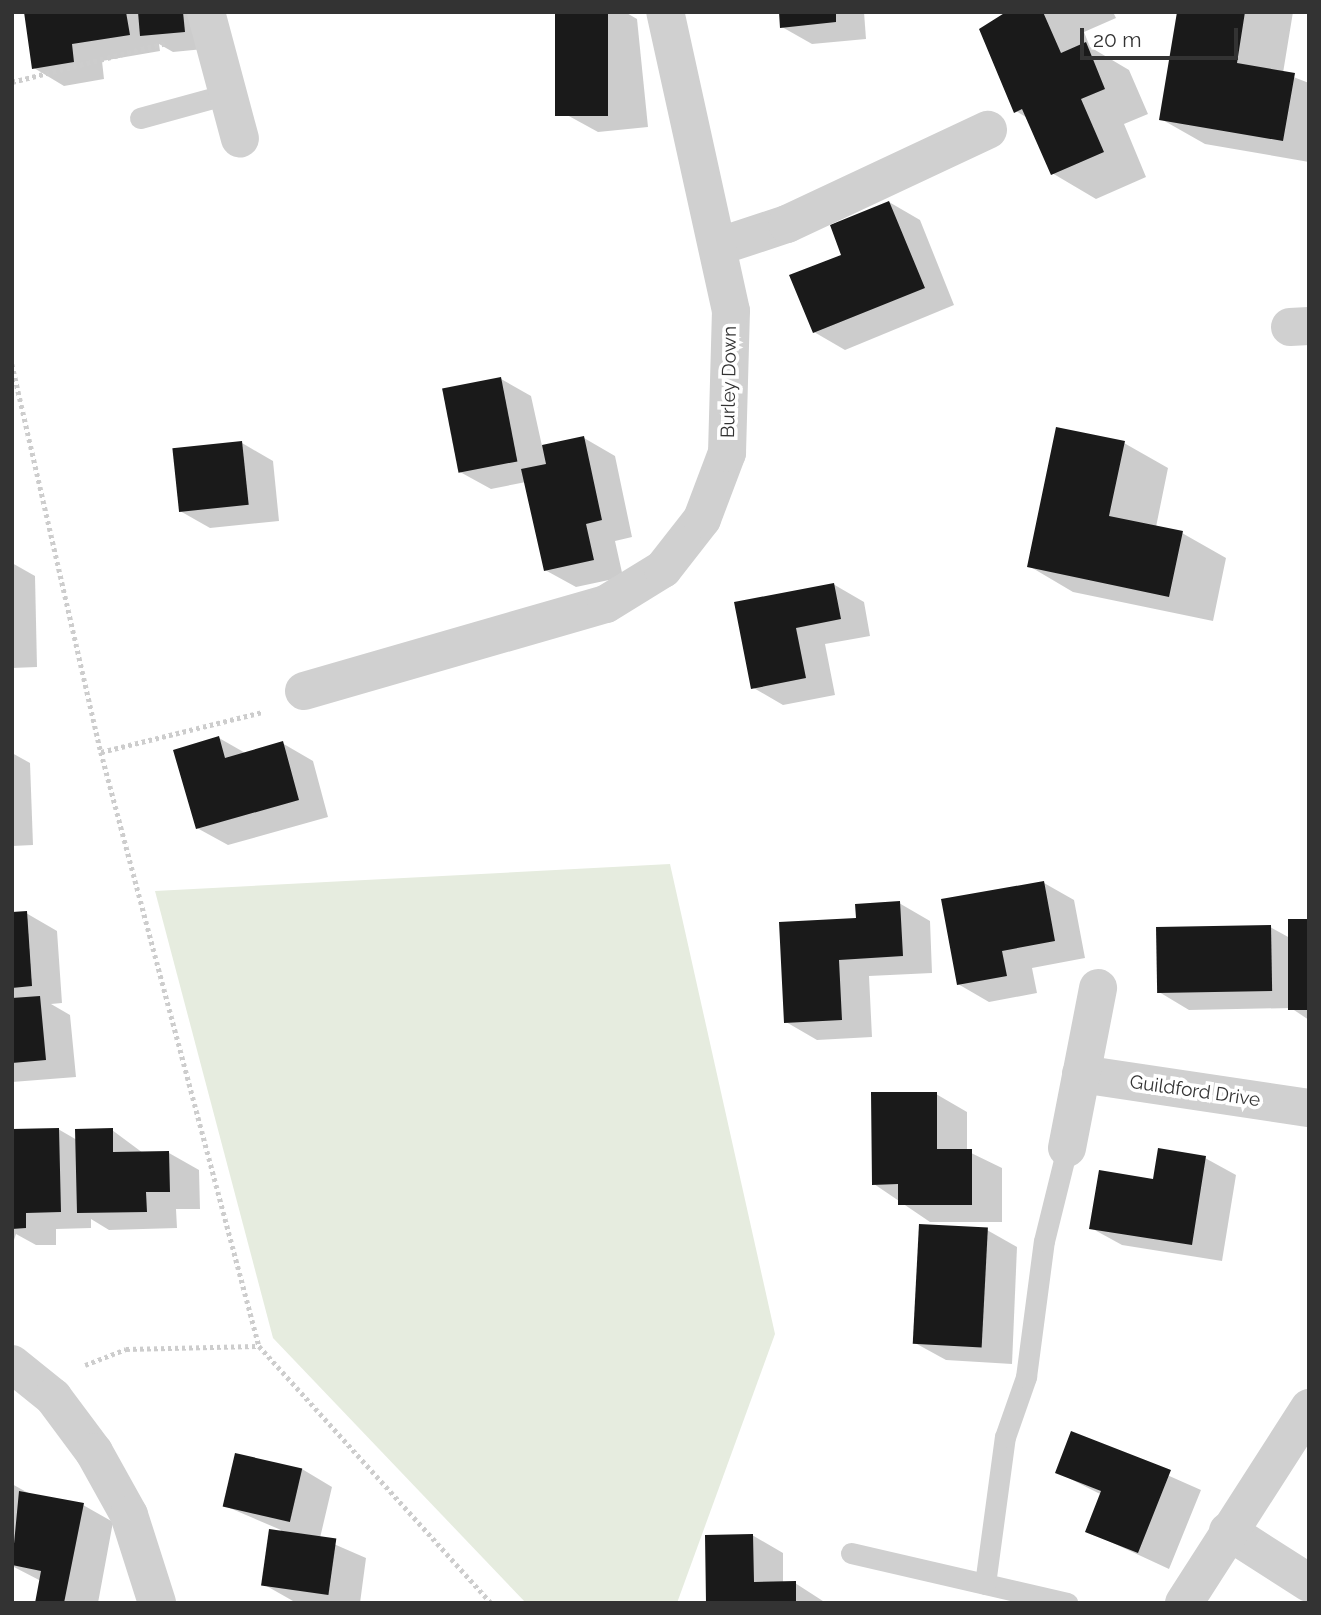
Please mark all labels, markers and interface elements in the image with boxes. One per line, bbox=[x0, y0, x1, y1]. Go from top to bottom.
scale bar bbox=[1083, 14, 1240, 58]
text: 20 m bbox=[1093, 27, 1141, 52]
street label: Burley Down bbox=[717, 325, 741, 439]
street label: Guildford Drive bbox=[1128, 1071, 1262, 1111]

